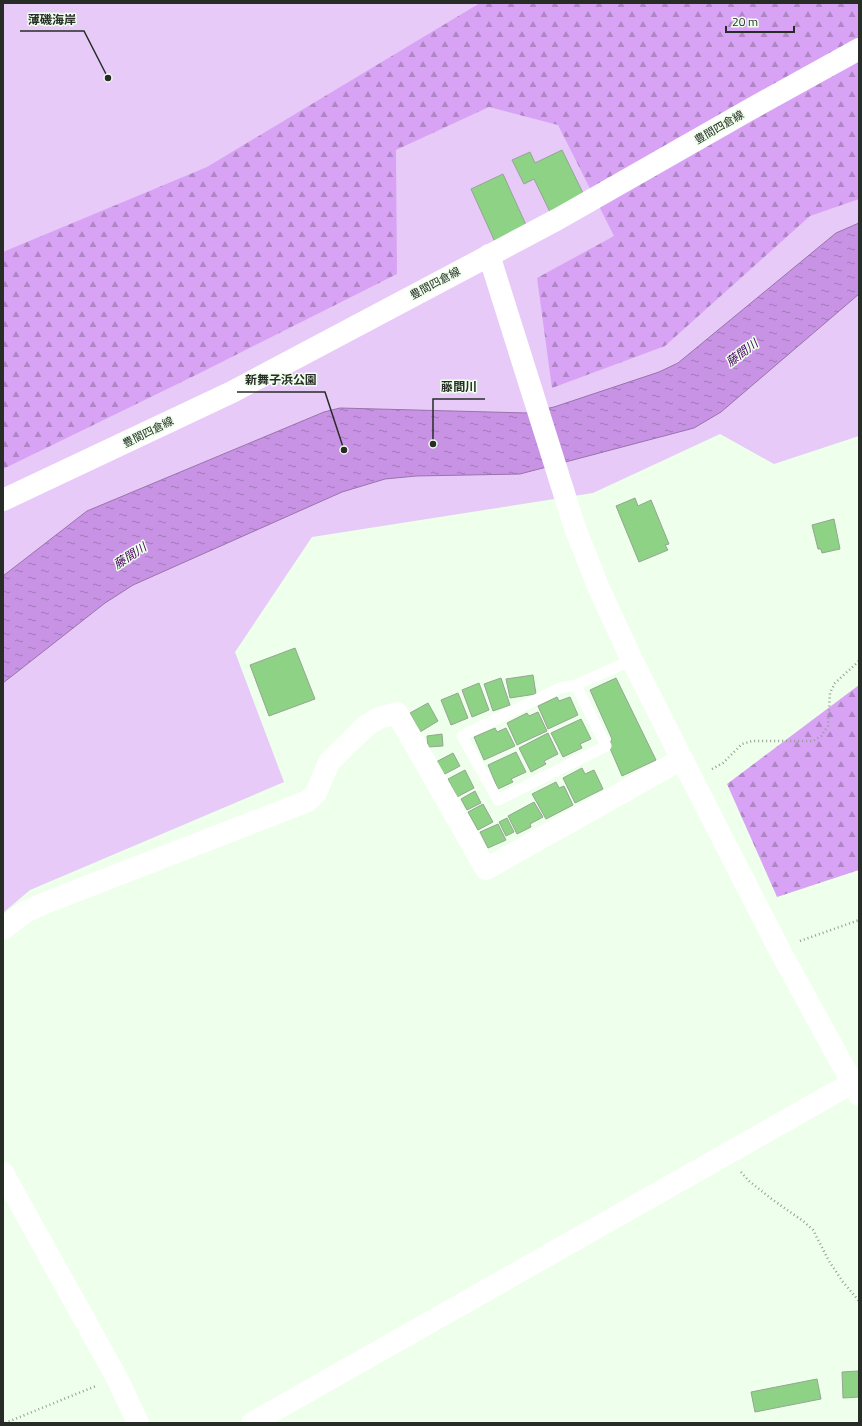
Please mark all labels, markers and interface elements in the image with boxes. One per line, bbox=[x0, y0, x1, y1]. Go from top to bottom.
callout: 薄磯海岸 bbox=[20, 7, 84, 31]
scale bar bbox=[726, 8, 794, 34]
text: 薄磯海岸 bbox=[28, 10, 76, 29]
text: 20 m bbox=[732, 12, 758, 31]
street label: 豊間四倉線 bbox=[691, 106, 747, 148]
street label: 豊間四倉線 bbox=[407, 263, 463, 303]
water label: 藤間川 bbox=[722, 333, 763, 371]
callout: 新舞子浜公園 bbox=[237, 368, 325, 392]
text: 新舞子浜公園 bbox=[245, 370, 317, 389]
callout: 藤間川 bbox=[433, 375, 485, 399]
text: 藤間川 bbox=[441, 377, 477, 396]
street label: 豊間四倉線 bbox=[120, 413, 176, 451]
water label: 藤間川 bbox=[109, 537, 152, 573]

